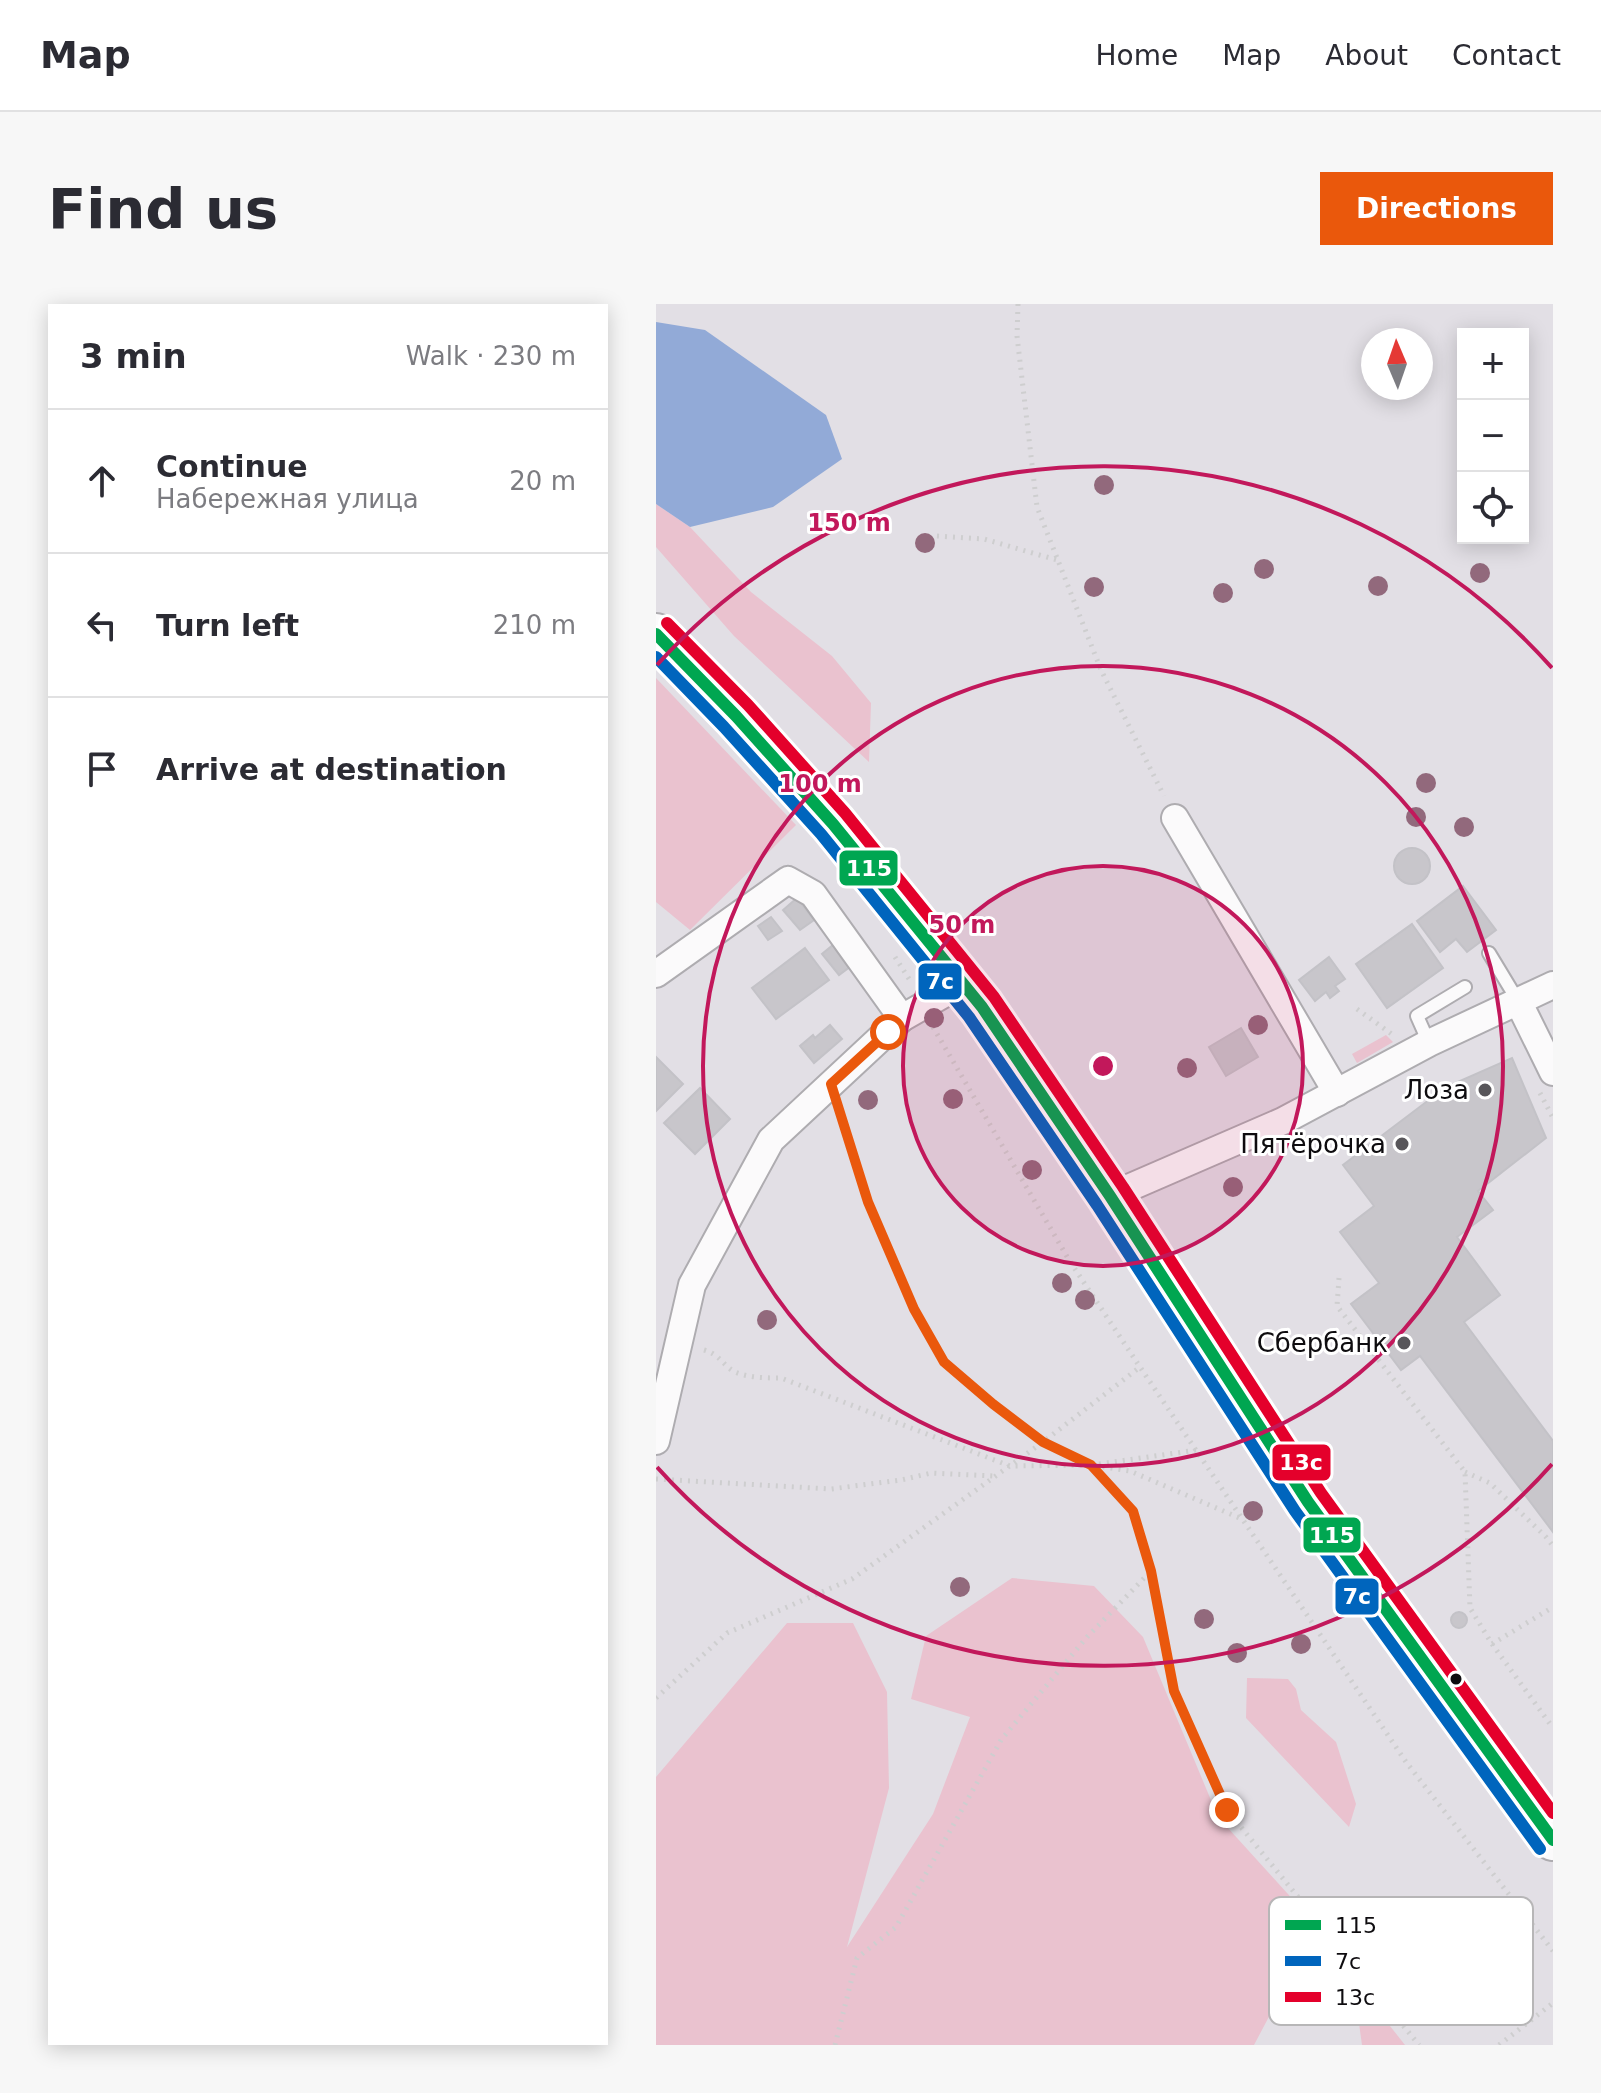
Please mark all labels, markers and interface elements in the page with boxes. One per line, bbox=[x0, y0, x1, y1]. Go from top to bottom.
text: Map bbox=[40, 33, 131, 77]
text: Home bbox=[1095, 39, 1178, 72]
text: Map bbox=[1222, 39, 1281, 72]
text: About bbox=[1325, 39, 1408, 72]
text: Contact bbox=[1452, 39, 1561, 72]
button: Directions bbox=[1320, 172, 1553, 245]
text: Find us bbox=[48, 176, 278, 241]
north arrow bbox=[1361, 328, 1433, 400]
map controls bbox=[1457, 328, 1529, 544]
button: + bbox=[1457, 328, 1529, 400]
text: 3 min bbox=[80, 336, 187, 376]
text: Walk · 230 m bbox=[406, 341, 576, 371]
button: − bbox=[1457, 400, 1529, 472]
text: Continue bbox=[156, 449, 308, 484]
icon: ahead bbox=[80, 459, 124, 503]
text: 20 m bbox=[509, 466, 576, 496]
button: locate bbox=[1457, 472, 1529, 544]
text: Набережная улица bbox=[156, 484, 419, 514]
text: 150 m bbox=[807, 509, 891, 537]
icon: left bbox=[80, 603, 124, 647]
text: Turn left bbox=[156, 608, 299, 643]
text: 210 m bbox=[493, 610, 576, 640]
icon: arrive bbox=[80, 747, 124, 791]
text: Arrive at destination bbox=[156, 752, 507, 787]
text: 100 m bbox=[778, 770, 862, 798]
line badge: 115 bbox=[838, 849, 899, 887]
text: 115 bbox=[846, 856, 892, 881]
text: 50 m bbox=[929, 911, 995, 939]
line badge: 7с bbox=[917, 962, 963, 1001]
text: 7с bbox=[926, 969, 954, 994]
route start bbox=[870, 1014, 906, 1050]
centre of rings bbox=[1089, 1052, 1117, 1080]
place label: Лоза bbox=[1404, 1075, 1469, 1105]
marker: Лоза bbox=[1476, 1081, 1494, 1099]
place label: Пятёрочка bbox=[1240, 1129, 1386, 1159]
marker: Пятёрочка bbox=[1393, 1135, 1411, 1153]
place label: Сбербанк bbox=[1257, 1328, 1388, 1358]
marker: Сбербанк bbox=[1395, 1334, 1413, 1352]
line badge: 13с bbox=[1271, 1443, 1332, 1482]
text: 13с bbox=[1279, 1450, 1323, 1475]
line badge: 115 bbox=[1302, 1516, 1362, 1554]
text: 115 bbox=[1309, 1523, 1355, 1548]
line badge: 7с bbox=[1334, 1577, 1380, 1616]
text: 7с bbox=[1343, 1584, 1371, 1609]
unlabelled marker bbox=[1448, 1671, 1464, 1687]
route end bbox=[1209, 1792, 1245, 1828]
legend bbox=[1269, 1897, 1533, 2025]
text: 115 bbox=[1335, 1913, 1377, 1938]
text: 7с bbox=[1335, 1949, 1361, 1974]
text: 13с bbox=[1335, 1985, 1375, 2010]

